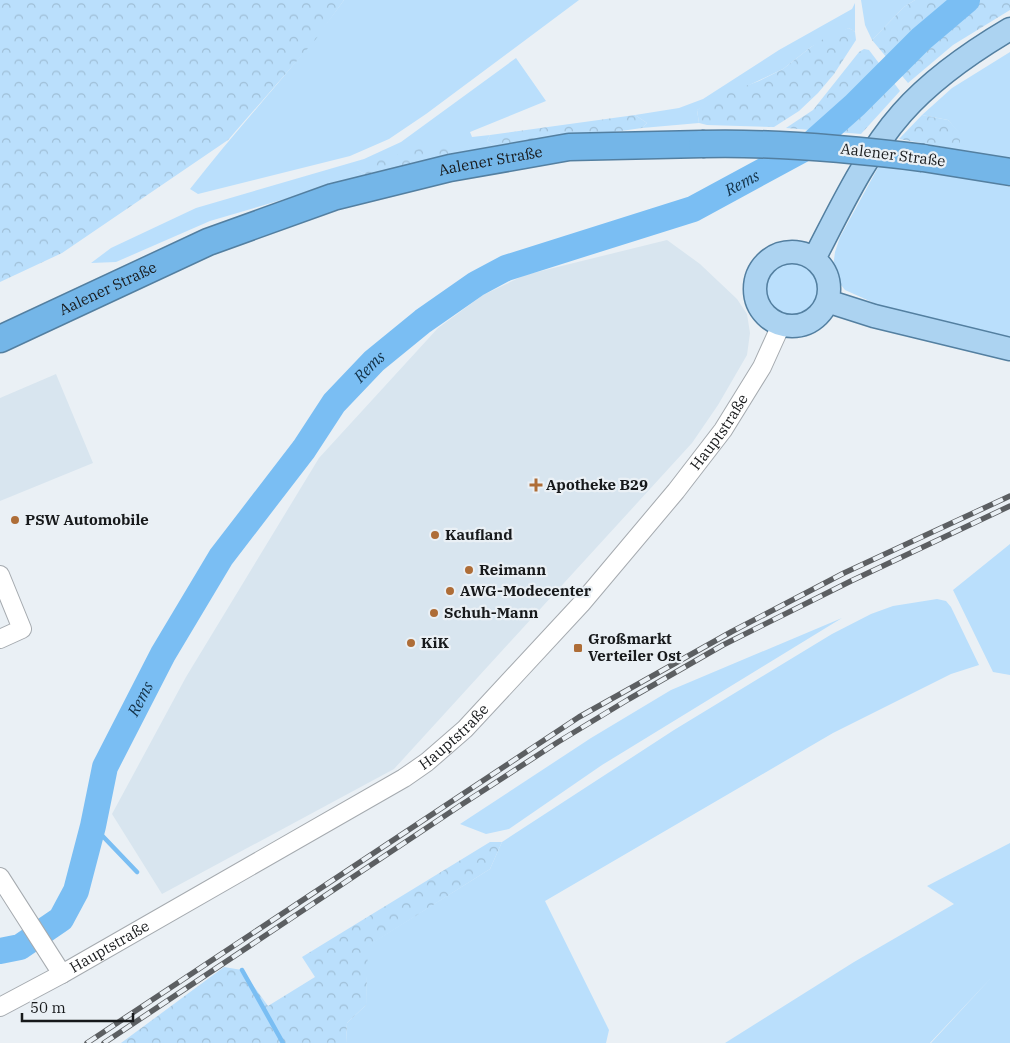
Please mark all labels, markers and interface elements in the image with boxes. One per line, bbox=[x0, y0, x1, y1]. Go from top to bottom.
street label: Aalener Straße bbox=[840, 139, 947, 170]
street label: Aalener Straße bbox=[436, 142, 544, 180]
water label: Rems bbox=[720, 165, 763, 200]
street label: Aalener Straße bbox=[56, 257, 159, 319]
water label: Rems bbox=[348, 346, 389, 387]
street label: Hauptstraße bbox=[686, 390, 752, 474]
place label: Apotheke B29 bbox=[546, 475, 648, 494]
marker: Apotheke B29 bbox=[530, 479, 542, 491]
place label: PSW Automobile bbox=[25, 510, 149, 529]
marker: PSW Automobile bbox=[9, 514, 21, 526]
place label: Kaufland bbox=[445, 525, 513, 544]
marker: Kaufland bbox=[429, 529, 441, 541]
place label: Reimann bbox=[479, 560, 546, 579]
marker: Reimann bbox=[463, 564, 475, 576]
place label: AWG-Modecenter bbox=[460, 581, 592, 600]
marker: AWG-Modecenter bbox=[444, 585, 456, 597]
place label: Schuh-Mann bbox=[444, 603, 539, 622]
marker: Schuh-Mann bbox=[428, 607, 440, 619]
place label: Großmarkt Verteiler Ost bbox=[588, 629, 682, 665]
place label: KiK bbox=[421, 633, 450, 652]
marker: KiK bbox=[405, 637, 417, 649]
marker: Großmarkt Verteiler Ost bbox=[572, 642, 584, 654]
water label: Rems bbox=[122, 678, 157, 720]
street label: Hauptstraße bbox=[415, 700, 492, 774]
street label: Hauptstraße bbox=[66, 916, 153, 977]
scale bar bbox=[22, 990, 134, 1022]
text: 50 m bbox=[30, 998, 66, 1017]

